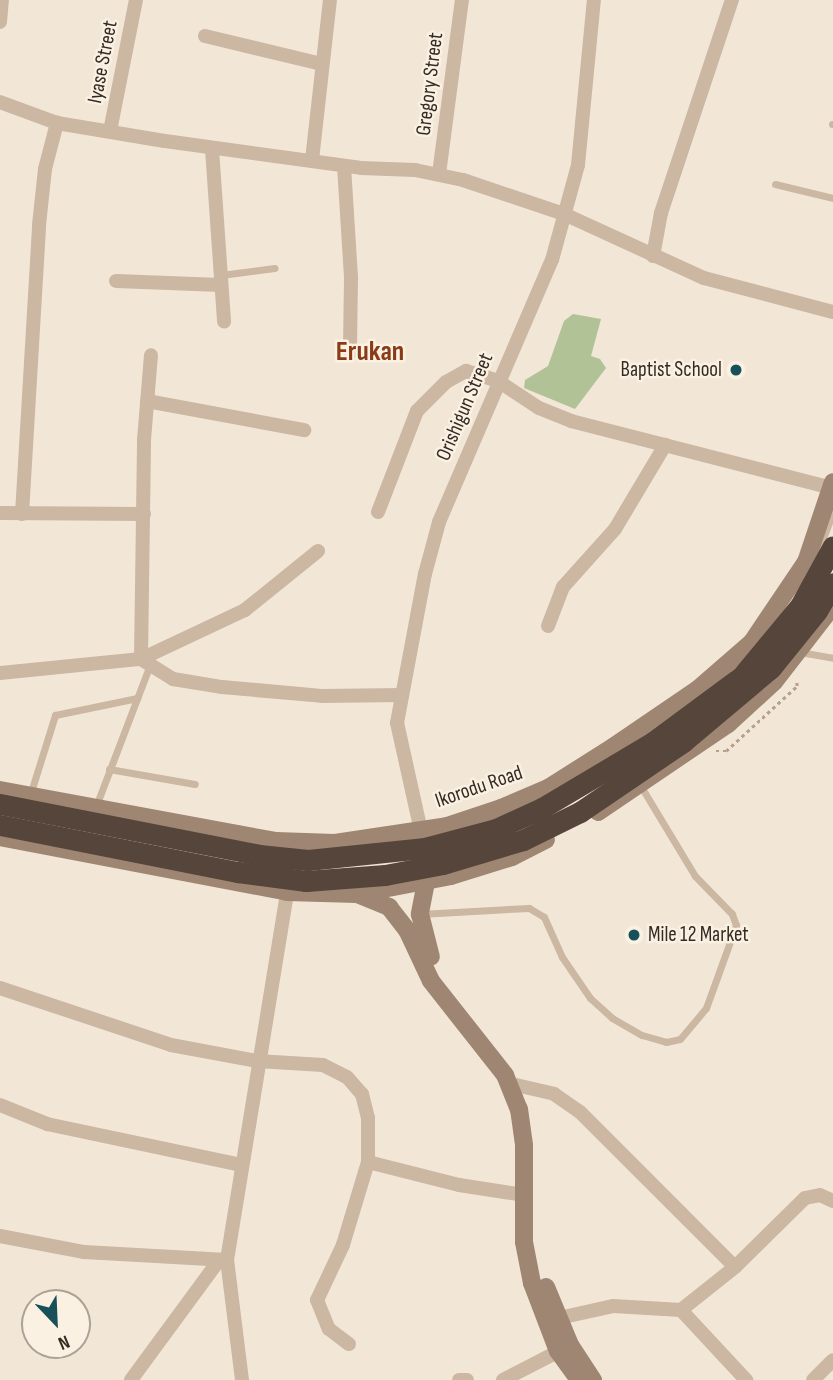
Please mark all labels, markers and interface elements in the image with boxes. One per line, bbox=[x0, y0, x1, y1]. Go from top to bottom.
street label: Iyase Street bbox=[83, 18, 123, 106]
street label: Gregory Street bbox=[411, 31, 449, 137]
district label: Erukan bbox=[336, 335, 404, 369]
street label: Orishigun Street bbox=[431, 349, 499, 465]
place label: Baptist School bbox=[621, 357, 722, 383]
marker: Baptist School bbox=[728, 362, 744, 378]
street label: Ikorodu Road bbox=[432, 760, 526, 814]
place label: Mile 12 Market bbox=[648, 922, 749, 948]
marker: Mile 12 Market bbox=[626, 927, 642, 943]
north arrow bbox=[21, 1289, 91, 1359]
text: N bbox=[54, 1329, 73, 1355]

